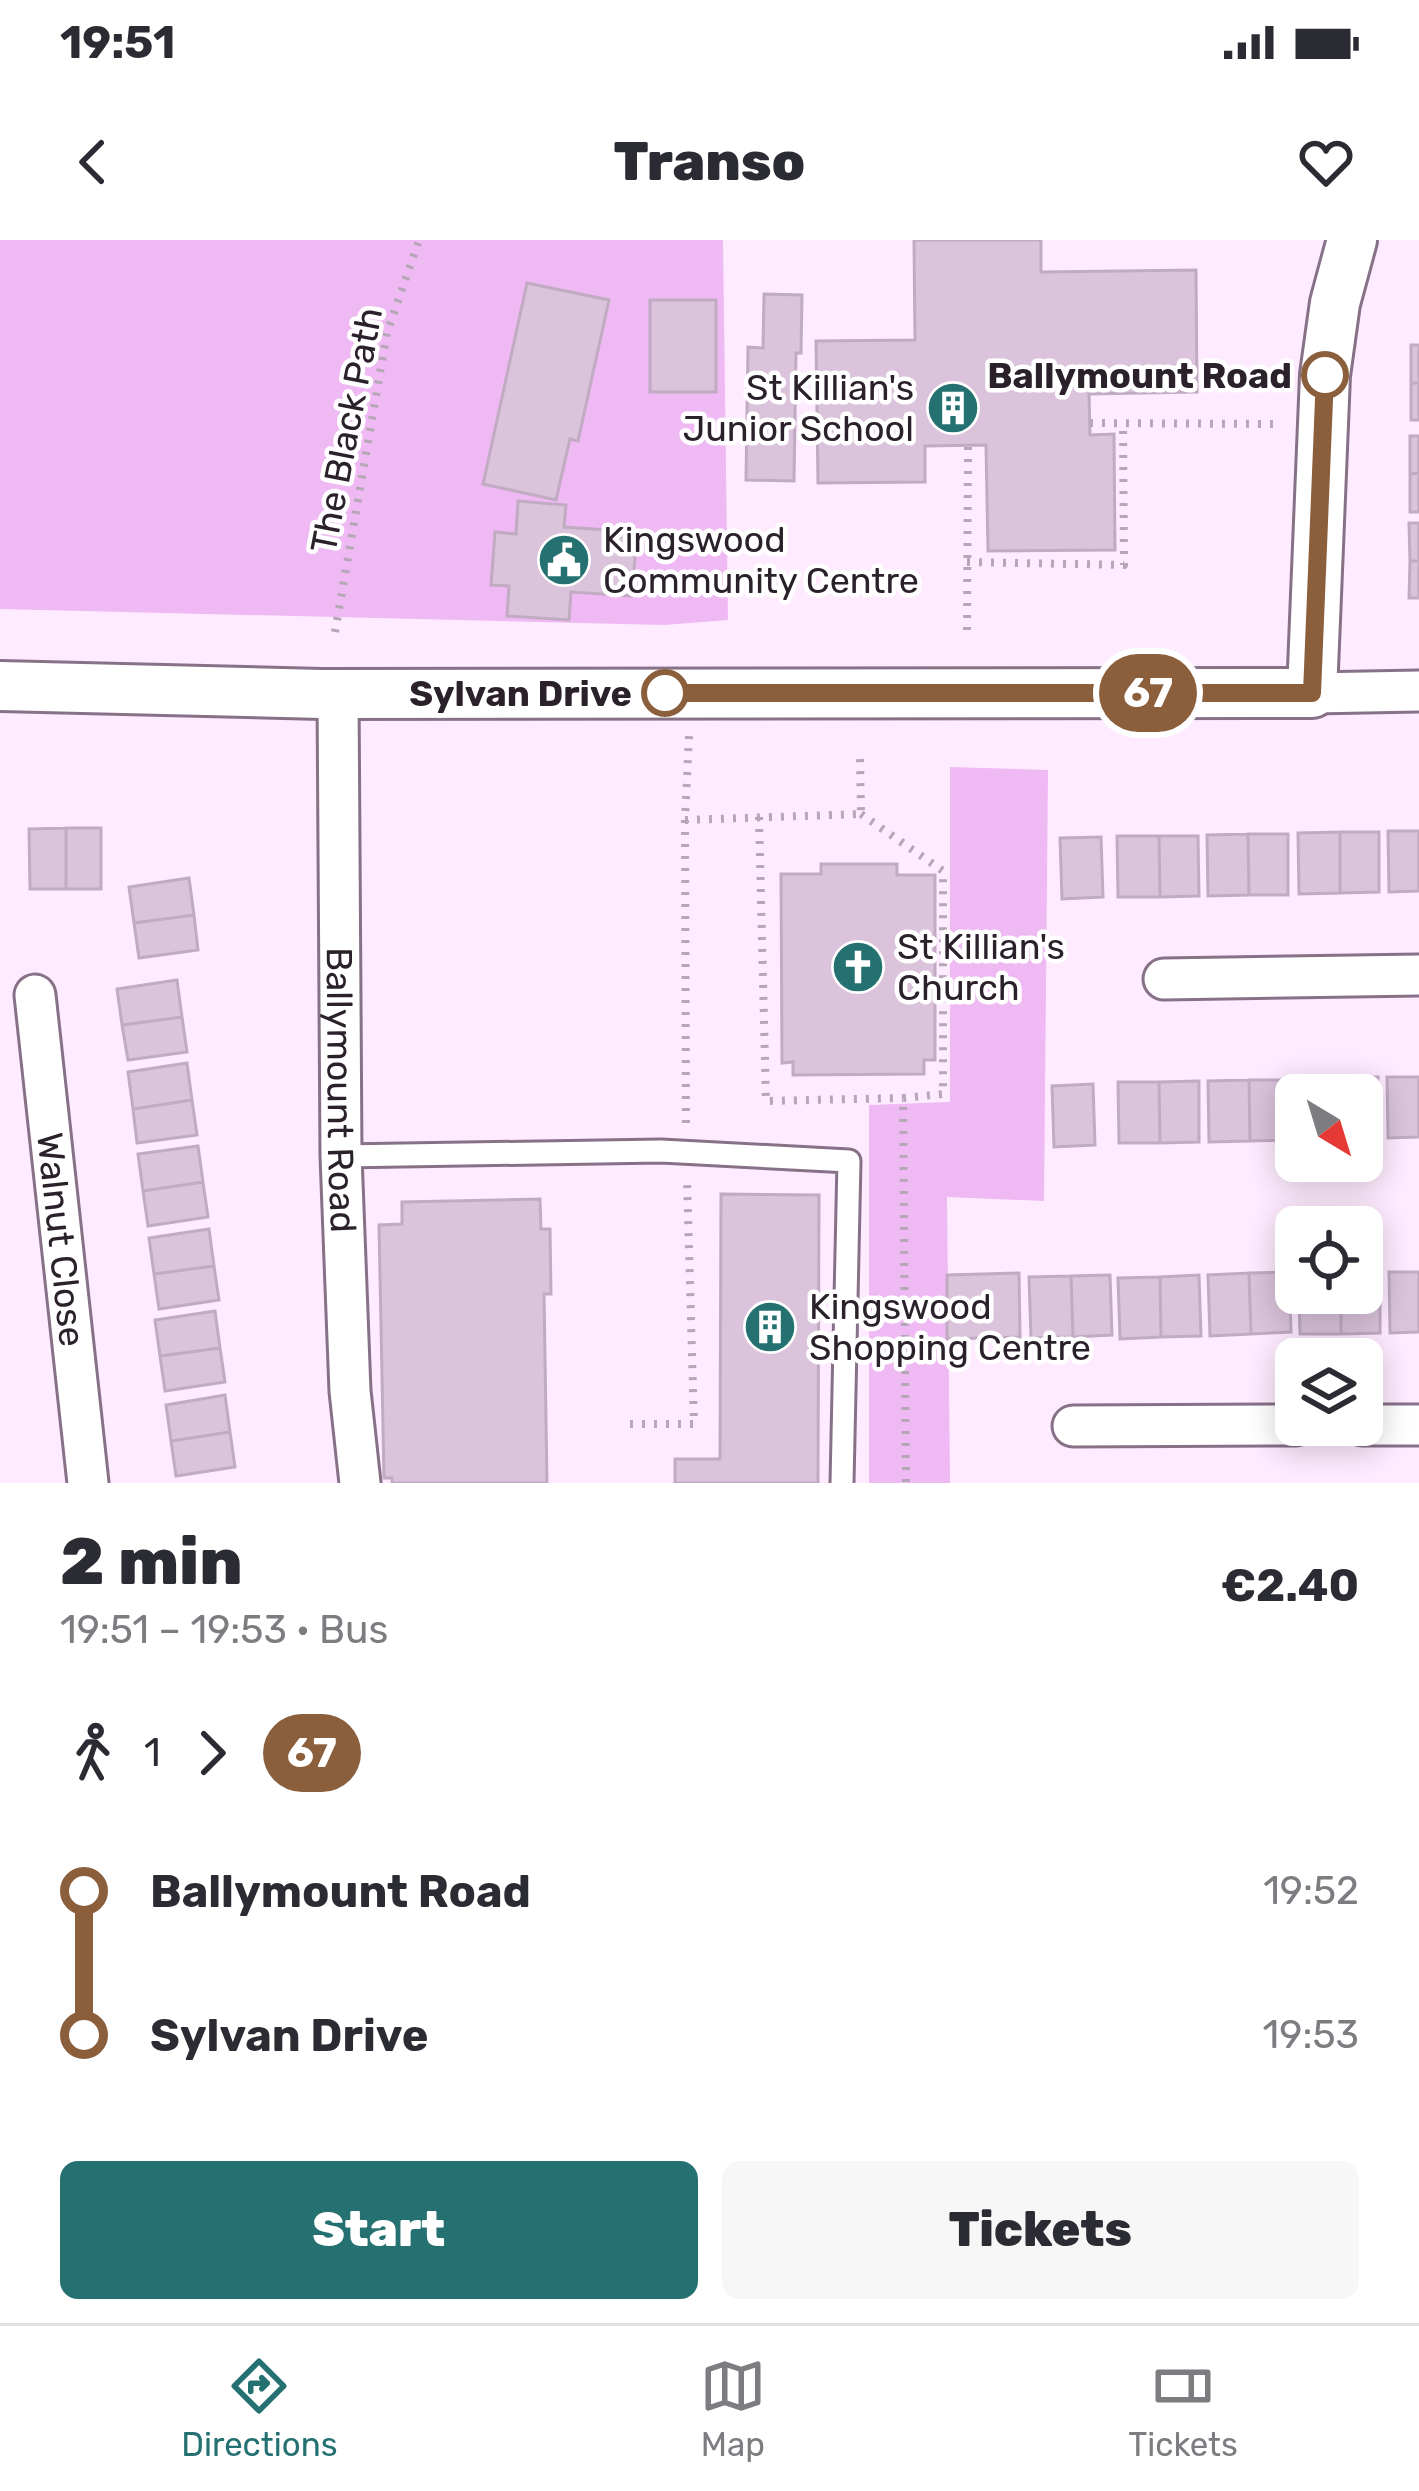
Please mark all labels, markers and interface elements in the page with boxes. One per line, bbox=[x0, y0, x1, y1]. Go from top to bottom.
text: 19:51 bbox=[60, 16, 175, 69]
icon: back bbox=[60, 129, 126, 195]
icon: heart bbox=[1293, 129, 1359, 195]
text: Transo bbox=[614, 130, 805, 194]
street label: The Black Path bbox=[302, 304, 391, 556]
marker: Ballymount Road bbox=[1303, 353, 1347, 397]
place label: Ballymount Road bbox=[987, 354, 1292, 397]
place label: St Killian's Junior School bbox=[683, 366, 914, 450]
building icon: St Killian's Junior School bbox=[925, 380, 981, 436]
place label: Kingswood Community Centre bbox=[603, 518, 919, 602]
public building icon: Kingswood Community Centre bbox=[536, 532, 592, 588]
line badge: 67 bbox=[1094, 654, 1202, 732]
text: 67 bbox=[1123, 668, 1173, 718]
marker: Sylvan Drive bbox=[643, 671, 687, 715]
place label: Sylvan Drive bbox=[409, 672, 632, 715]
place label: St Killian's Church bbox=[897, 925, 1065, 1009]
church icon: St Killian's Church bbox=[830, 939, 886, 995]
street label: Ballymount Road bbox=[318, 947, 365, 1234]
north arrow bbox=[1275, 1074, 1383, 1182]
map controls bbox=[1275, 1074, 1383, 1446]
street label: Walnut Close bbox=[28, 1130, 94, 1349]
button: locate bbox=[1275, 1206, 1383, 1314]
place label: Kingswood Shopping Centre bbox=[809, 1285, 1091, 1369]
building icon: Kingswood Shopping Centre bbox=[742, 1299, 798, 1355]
button: layers bbox=[1275, 1338, 1383, 1446]
text: 2 min bbox=[60, 1522, 243, 1601]
text: €2.40 bbox=[1221, 1559, 1359, 1612]
text: 19:51 – 19:53 · Bus bbox=[60, 1607, 388, 1653]
icon: walk bbox=[60, 1720, 126, 1786]
icon: forward bbox=[179, 1720, 245, 1786]
text: 67 bbox=[287, 1728, 337, 1778]
text: 1 bbox=[144, 1730, 161, 1776]
text: Ballymount Road bbox=[150, 1865, 531, 1918]
text: 19:52 bbox=[1263, 1868, 1359, 1914]
text: Sylvan Drive bbox=[150, 2009, 428, 2062]
text: 19:53 bbox=[1263, 2012, 1359, 2058]
button: Start bbox=[60, 2161, 698, 2299]
button: Tickets bbox=[722, 2161, 1359, 2299]
tab: Directions bbox=[181, 2353, 337, 2464]
tab: Map bbox=[700, 2353, 766, 2464]
tab: Tickets bbox=[1128, 2353, 1238, 2464]

